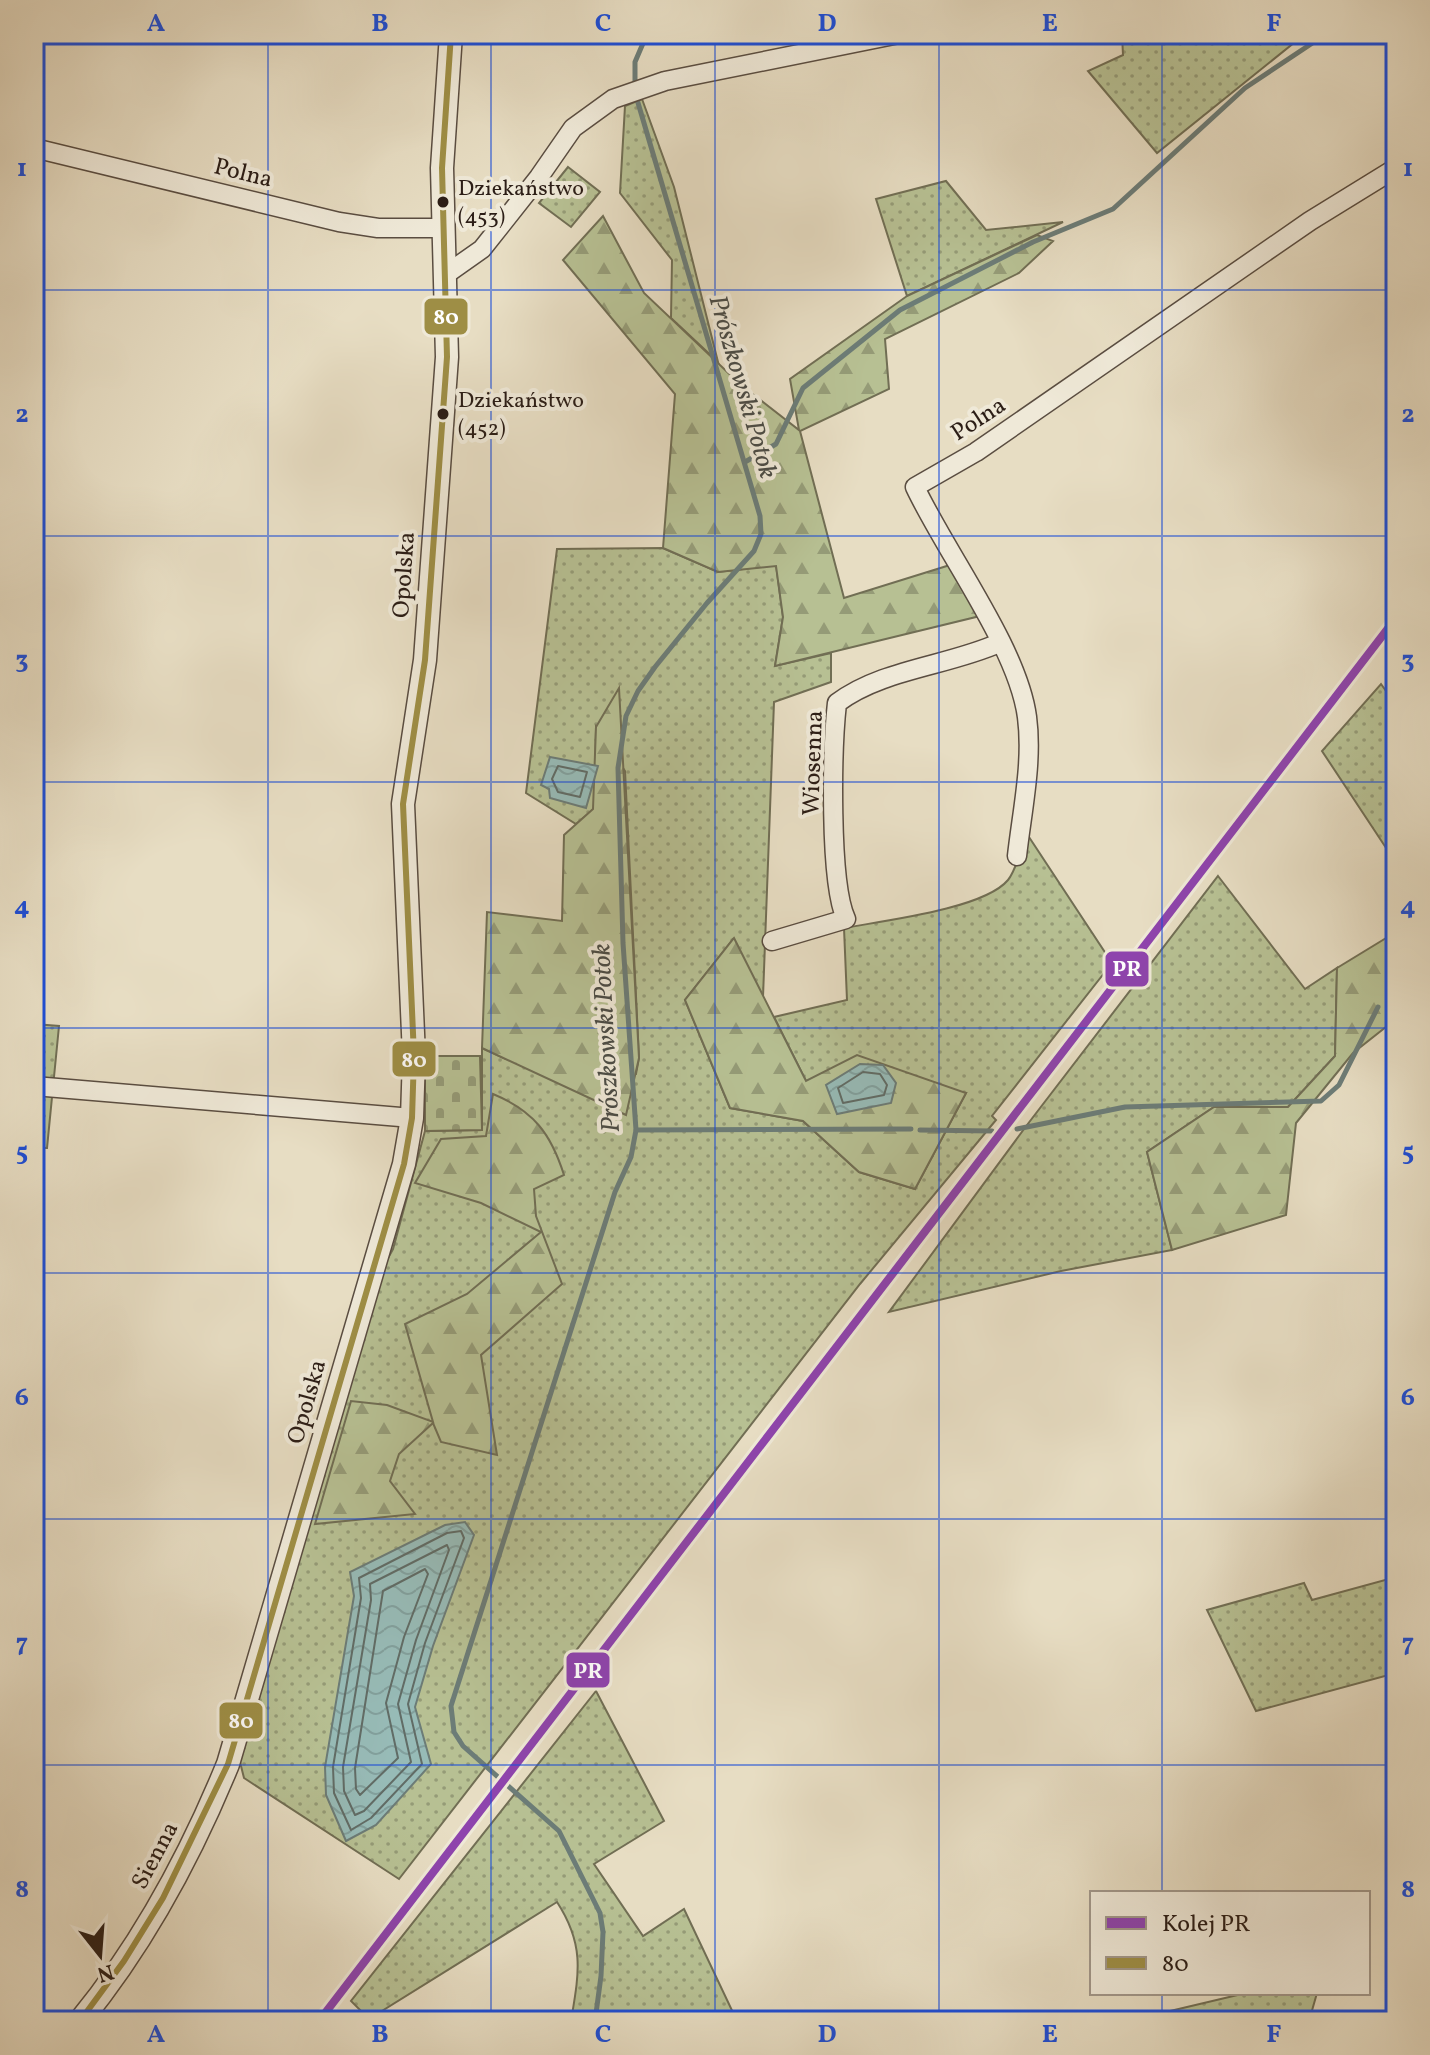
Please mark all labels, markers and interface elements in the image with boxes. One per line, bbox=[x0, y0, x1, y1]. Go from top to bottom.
text: A bbox=[147, 6, 166, 42]
text: B bbox=[371, 6, 389, 42]
text: C bbox=[595, 6, 611, 42]
text: D bbox=[817, 6, 837, 42]
text: E bbox=[1042, 6, 1058, 42]
text: F bbox=[1266, 6, 1282, 42]
street label: Polna bbox=[210, 150, 276, 198]
text: 1 bbox=[17, 151, 27, 187]
text: 1 bbox=[1403, 151, 1413, 187]
place label: Dziekaństwo (453) bbox=[458, 174, 584, 233]
marker: Dziekaństwo (453) bbox=[435, 194, 451, 210]
water label: Prószkowski Potok bbox=[699, 291, 785, 483]
line badge: 80 bbox=[423, 297, 469, 336]
text: 80 bbox=[433, 303, 459, 334]
place label: Dziekaństwo (452) bbox=[458, 386, 584, 445]
street label: Polna bbox=[945, 390, 1013, 450]
text: 2 bbox=[15, 397, 29, 433]
text: 2 bbox=[1401, 397, 1415, 433]
marker: Dziekaństwo (452) bbox=[435, 406, 451, 422]
street label: Opolska bbox=[385, 531, 425, 619]
text: 3 bbox=[15, 643, 29, 679]
text: 3 bbox=[1401, 643, 1415, 679]
street label: Wiosenna bbox=[795, 710, 833, 816]
text: 4 bbox=[14, 889, 30, 925]
text: 4 bbox=[1400, 889, 1416, 925]
water label: Prószkowski Potok bbox=[584, 943, 630, 1133]
line badge: PR bbox=[1104, 950, 1150, 988]
text: PR bbox=[1112, 955, 1142, 986]
line badge: 80 bbox=[391, 1040, 437, 1078]
text: 80 bbox=[401, 1046, 427, 1077]
text: 5 bbox=[16, 1135, 28, 1171]
text: 5 bbox=[1402, 1135, 1414, 1171]
street label: Opolska bbox=[280, 1356, 336, 1448]
text: 6 bbox=[15, 1380, 29, 1416]
text: 6 bbox=[1401, 1380, 1415, 1416]
text: 7 bbox=[16, 1626, 28, 1662]
text: 7 bbox=[1402, 1626, 1414, 1662]
line badge: PR bbox=[565, 1651, 611, 1689]
text: PR bbox=[573, 1657, 603, 1688]
line badge: 80 bbox=[218, 1701, 264, 1740]
text: 80 bbox=[228, 1707, 254, 1738]
street label: Sienna bbox=[124, 1816, 188, 1896]
text: 8 bbox=[15, 1872, 29, 1908]
text: 8 bbox=[1401, 1872, 1415, 1908]
legend bbox=[1090, 1891, 1370, 1995]
text: Kolej PR bbox=[1162, 1908, 1250, 1942]
north arrow bbox=[60, 1915, 140, 1995]
text: 80 bbox=[1162, 1948, 1189, 1982]
text: N bbox=[93, 1955, 117, 1989]
text: A bbox=[147, 2017, 166, 2053]
text: B bbox=[371, 2017, 389, 2053]
text: C bbox=[595, 2017, 611, 2053]
text: D bbox=[817, 2017, 837, 2053]
text: E bbox=[1042, 2017, 1058, 2053]
text: F bbox=[1266, 2017, 1282, 2053]

